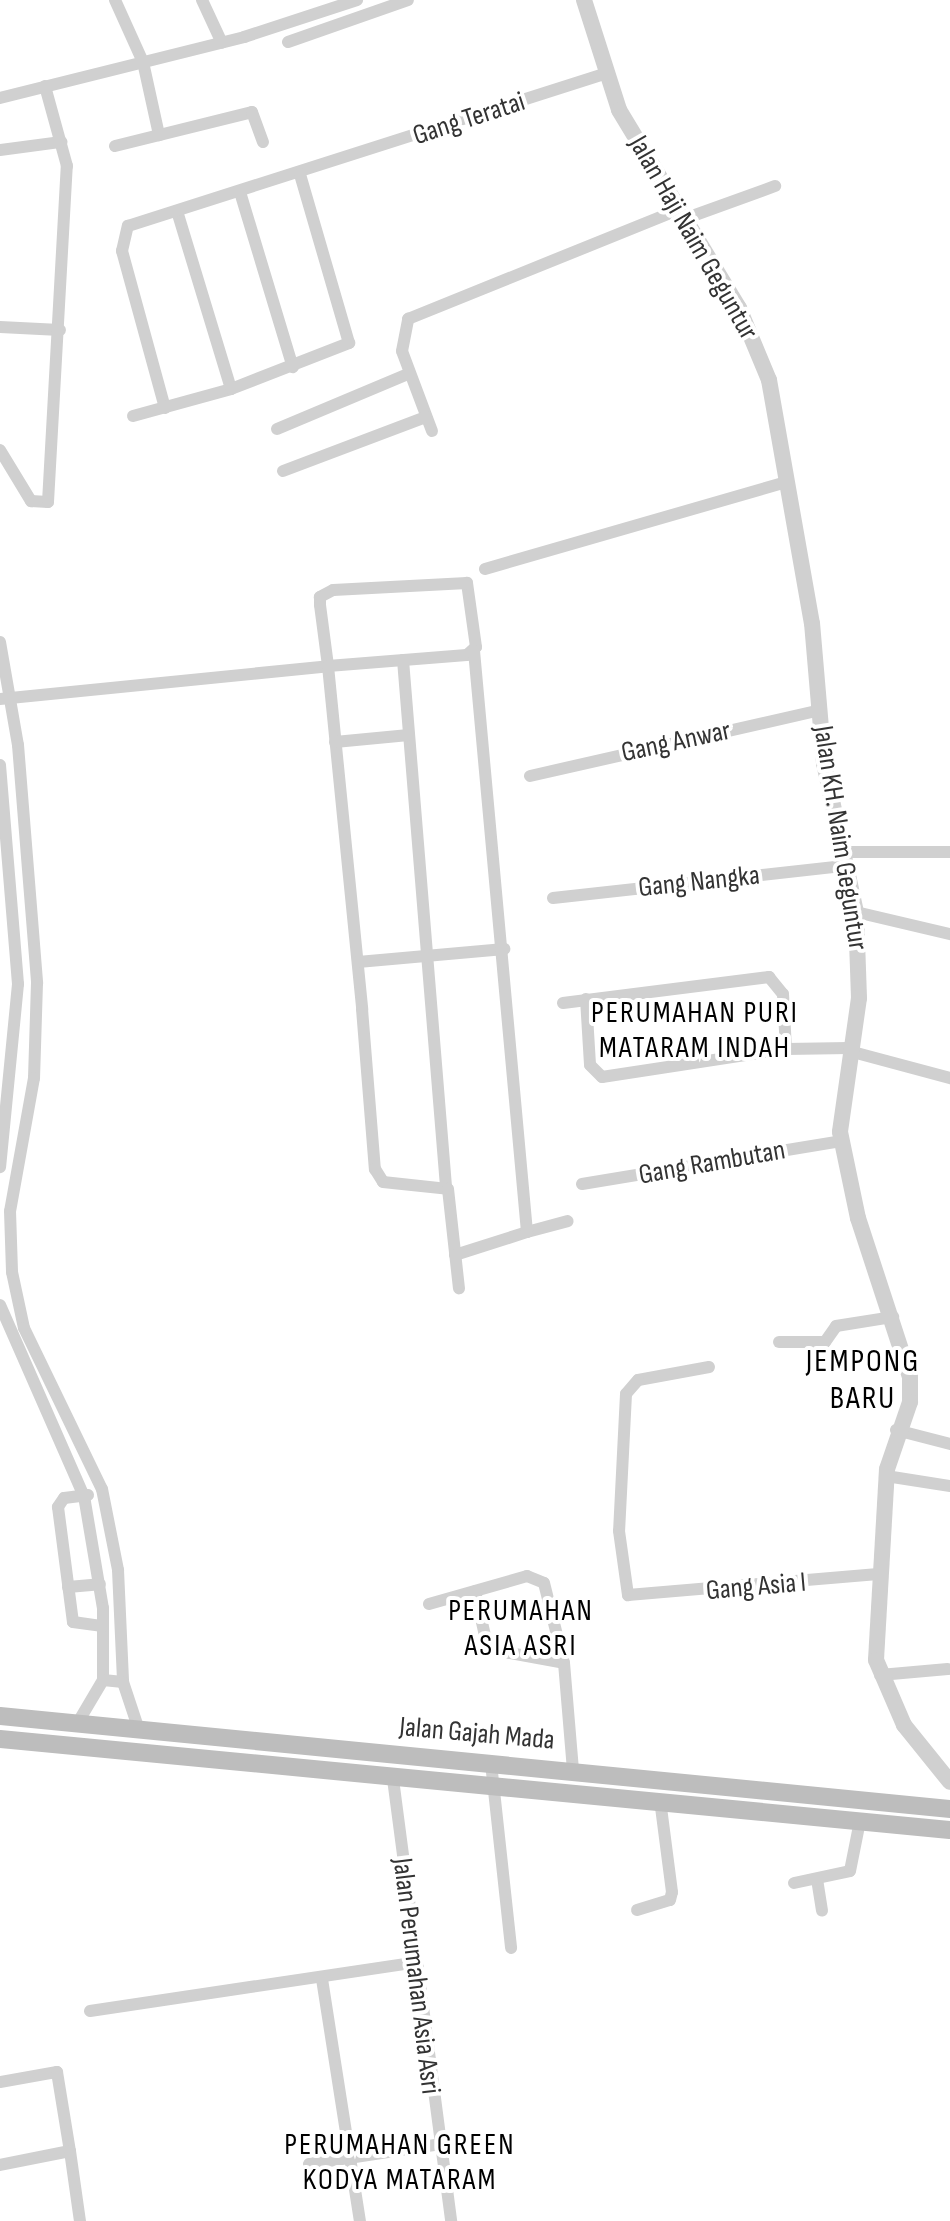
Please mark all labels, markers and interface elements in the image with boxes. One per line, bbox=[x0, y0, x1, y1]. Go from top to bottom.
street label: Gang Teratai bbox=[409, 85, 529, 153]
street label: Jalan Haji Naim Geguntur bbox=[621, 130, 765, 346]
street label: Gang Anwar bbox=[618, 714, 734, 770]
street label: Jalan KH. Naim Geguntur bbox=[806, 723, 874, 953]
street label: Gang Nangka bbox=[637, 859, 761, 905]
district label: PERUMAHAN PURI MATARAM INDAH bbox=[591, 995, 799, 1066]
street label: Gang Rambutan bbox=[636, 1134, 788, 1192]
district label: JEMPONG BARU bbox=[806, 1344, 920, 1419]
street label: Gang Asia I bbox=[705, 1566, 807, 1608]
district label: PERUMAHAN ASIA ASRI bbox=[448, 1593, 594, 1664]
street label: Jalan Gajah Mada bbox=[398, 1710, 556, 1758]
street label: Jalan Perumahan Asia Asri bbox=[385, 1856, 447, 2096]
district label: PERUMAHAN GREEN KODYA MATARAM bbox=[284, 2127, 516, 2198]

